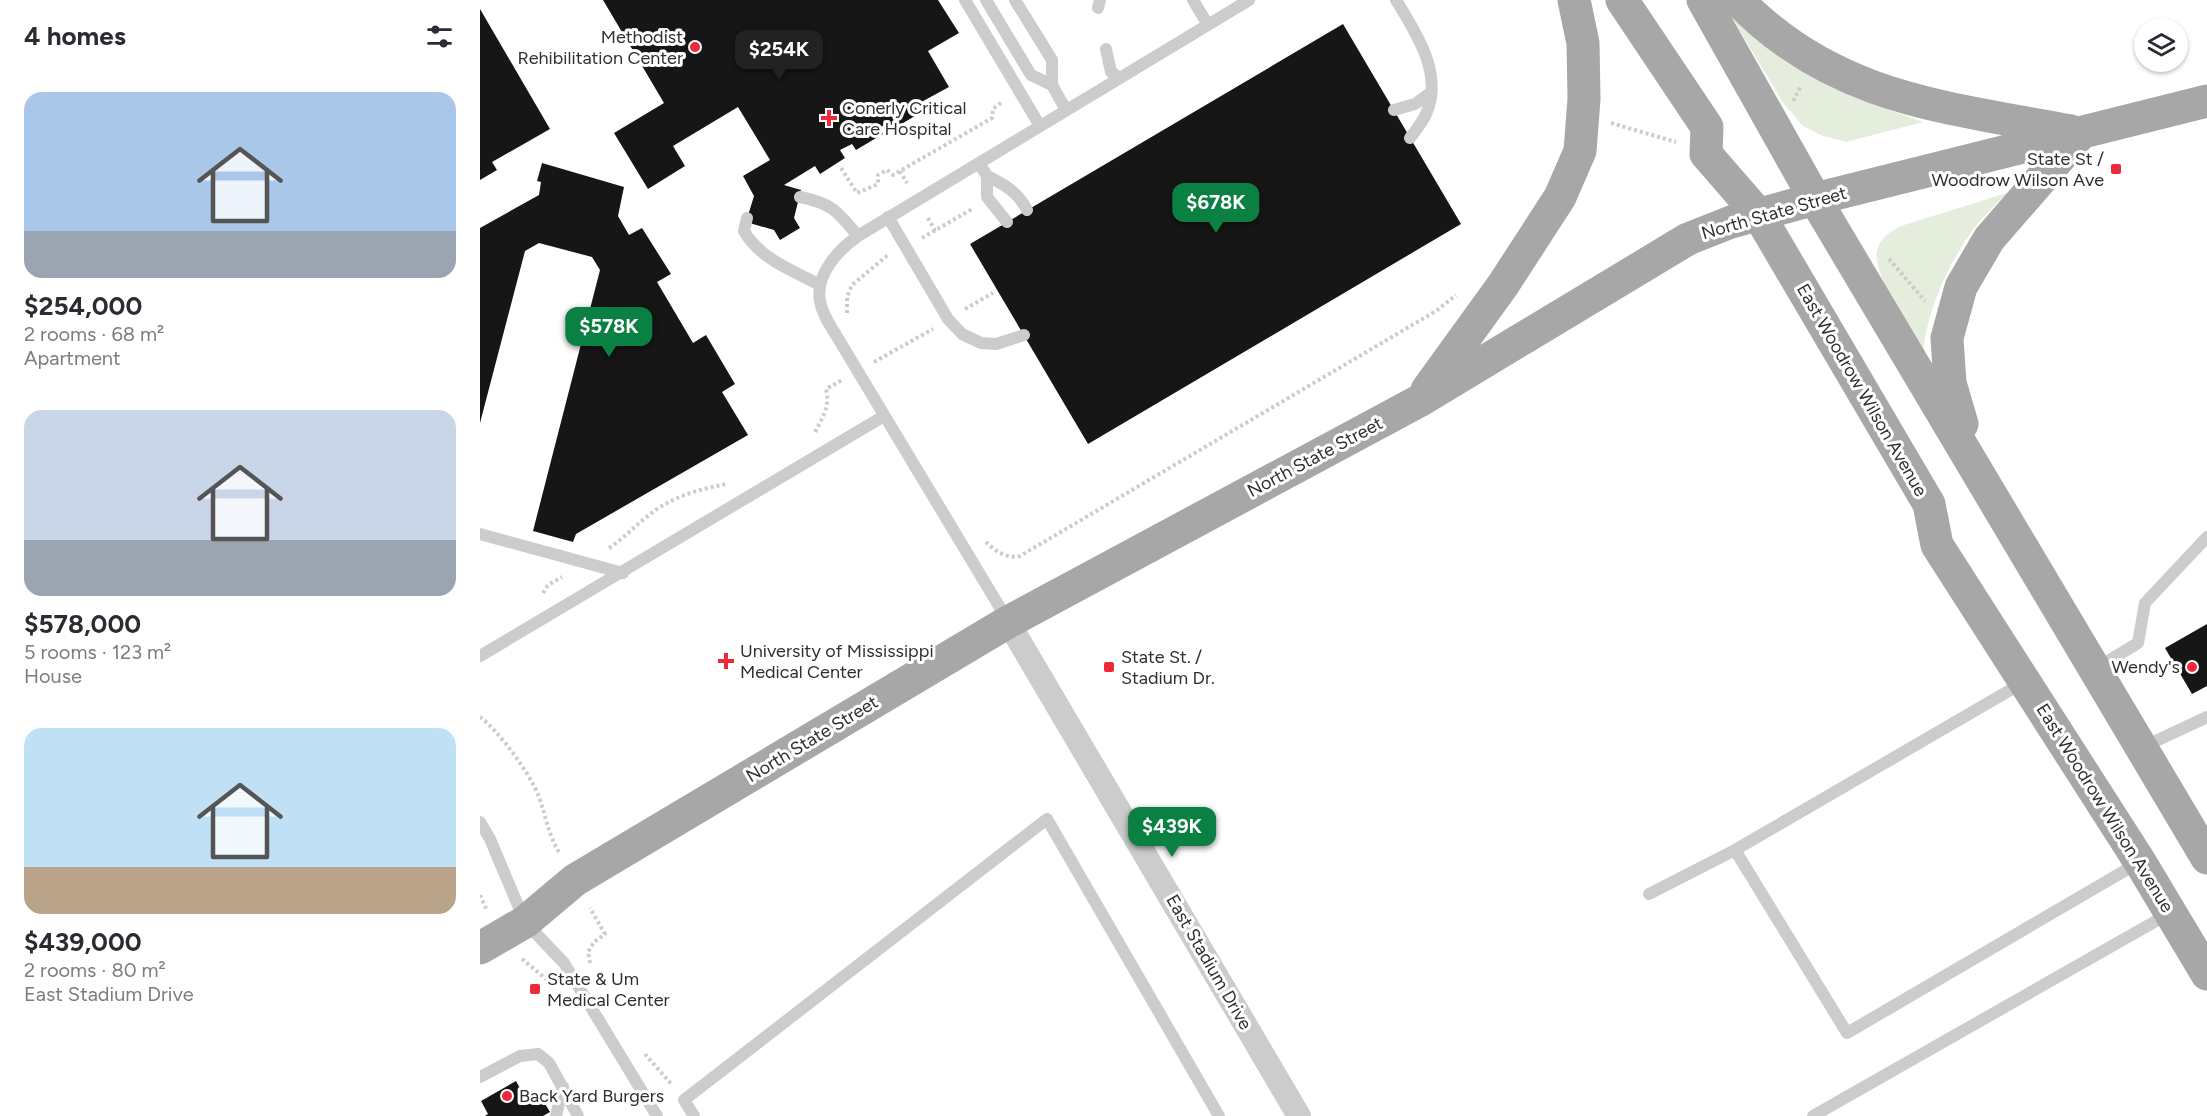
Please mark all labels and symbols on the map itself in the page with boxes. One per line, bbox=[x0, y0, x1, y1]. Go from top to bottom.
place label: Methodist Rehibilitation Center bbox=[517, 26, 683, 69]
pin: $254K bbox=[737, 30, 821, 81]
marker: Methodist Rehibilitation Center bbox=[688, 40, 702, 54]
place label: Conerly Critical Care Hospital bbox=[842, 97, 966, 140]
marker: Conerly Critical Care Hospital bbox=[820, 109, 838, 127]
place label: State St / Woodrow Wilson Ave bbox=[1931, 148, 2104, 191]
marker: State St / Woodrow Wilson Ave bbox=[2109, 162, 2123, 176]
street label: North State Street bbox=[1699, 182, 1849, 244]
pin: $678K bbox=[1174, 183, 1258, 234]
street label: East Woodrow Wilson Avenue bbox=[1792, 280, 1932, 500]
pin: $578K bbox=[567, 307, 651, 358]
street label: North State Street bbox=[1244, 412, 1387, 502]
place label: University of Mississippi Medical Center bbox=[740, 640, 934, 683]
place label: State St. / Stadium Dr. bbox=[1121, 646, 1215, 689]
marker: University of Mississippi Medical Center bbox=[717, 652, 735, 670]
place label: Wendy's bbox=[2112, 656, 2180, 678]
marker: State St. / Stadium Dr. bbox=[1102, 660, 1116, 674]
marker: Wendy's bbox=[2185, 660, 2199, 674]
street label: North State Street bbox=[742, 691, 882, 787]
street label: East Woodrow Wilson Avenue bbox=[2032, 700, 2179, 917]
pin: $439K bbox=[1130, 807, 1214, 858]
street label: East Stadium Drive bbox=[1161, 890, 1257, 1034]
place label: State & Um Medical Center bbox=[547, 968, 670, 1011]
marker: State & Um Medical Center bbox=[528, 982, 542, 996]
place label: Back Yard Burgers bbox=[519, 1085, 664, 1107]
marker: Back Yard Burgers bbox=[500, 1089, 514, 1103]

